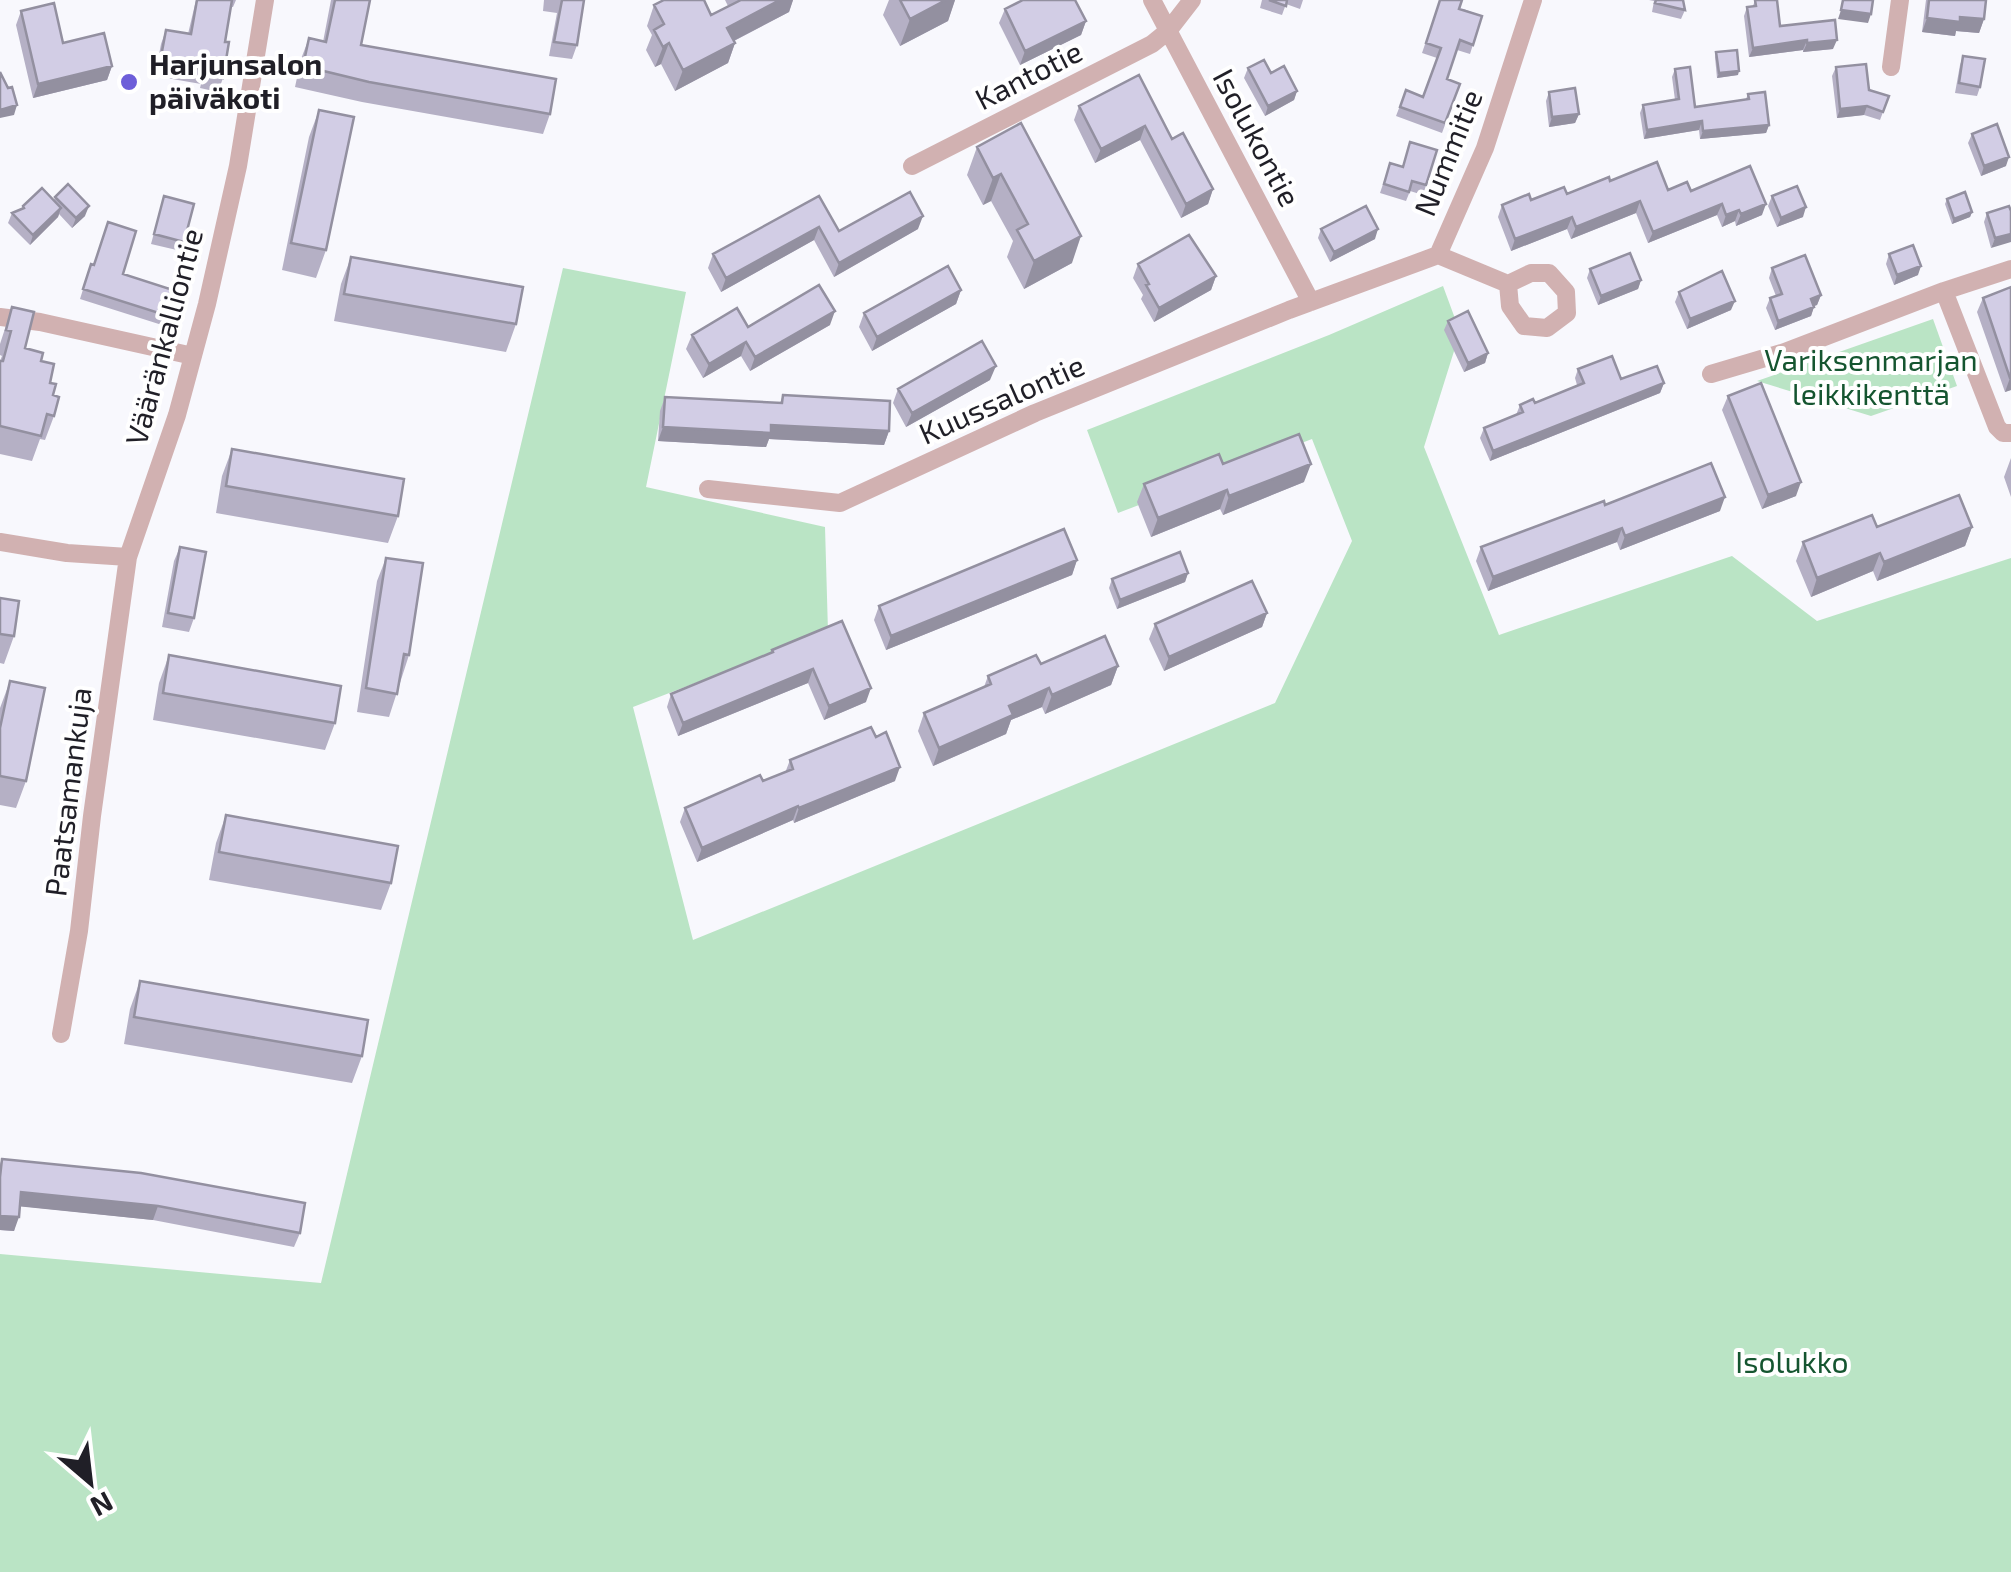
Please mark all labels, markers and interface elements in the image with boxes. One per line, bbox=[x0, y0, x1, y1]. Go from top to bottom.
street label: Kantotie bbox=[969, 32, 1088, 116]
place label: Harjunsalon päiväkoti bbox=[149, 45, 322, 115]
street label: Isolukontie bbox=[1207, 62, 1309, 212]
marker: Harjunsalon päiväkoti bbox=[118, 71, 140, 93]
street label: Nummitie bbox=[1406, 84, 1489, 221]
street label: Vääränkalliontie bbox=[117, 224, 209, 449]
park label: Variksenmarjan leikkikenttä bbox=[1764, 341, 1978, 411]
street label: Kuussalontie bbox=[913, 346, 1089, 451]
street label: Paatsamankuja bbox=[36, 685, 98, 898]
park label: Isolukko bbox=[1735, 1343, 1849, 1379]
north arrow bbox=[40, 1432, 140, 1532]
text: N bbox=[85, 1485, 119, 1525]

